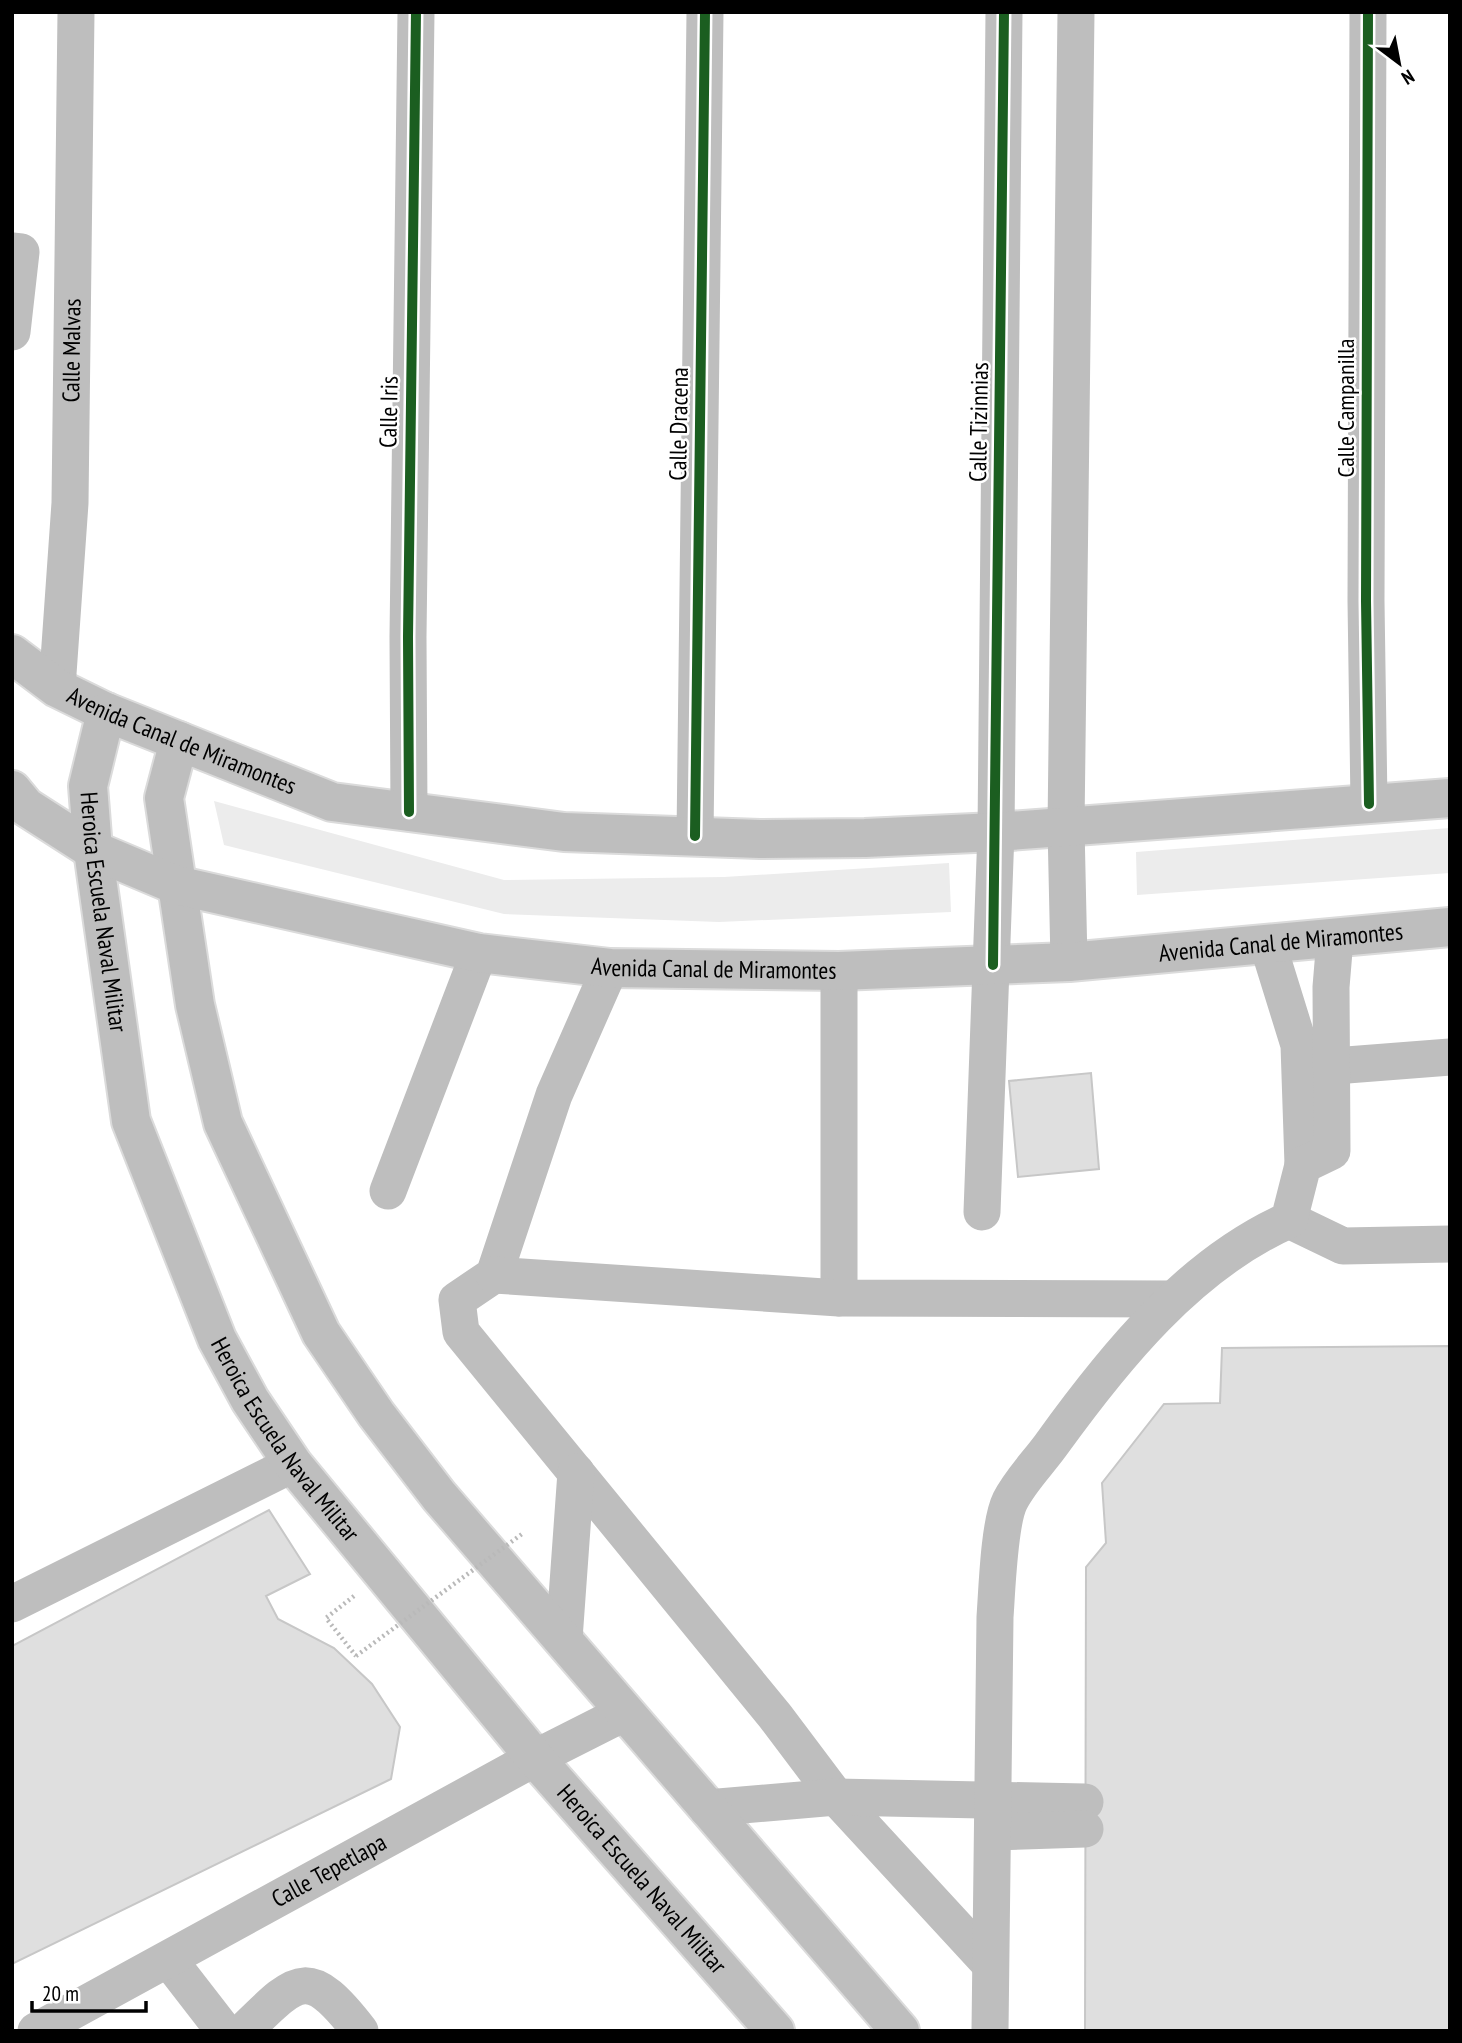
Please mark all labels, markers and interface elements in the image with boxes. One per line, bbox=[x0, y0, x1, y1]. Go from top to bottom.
north arrow bbox=[1364, 28, 1434, 98]
text: N bbox=[1397, 65, 1419, 90]
street label: Calle Malvas bbox=[55, 298, 87, 403]
street label: Calle Campanilla bbox=[1330, 339, 1361, 477]
street label: Calle Tizinnias bbox=[962, 362, 995, 482]
street label: Calle Dracena bbox=[662, 367, 695, 481]
street label: Calle Iris bbox=[372, 376, 405, 448]
street label: Avenida Canal de Miramontes bbox=[62, 679, 301, 801]
street label: Heroica Escuela Naval Militar bbox=[73, 791, 134, 1034]
street label: Avenida Canal de Miramontes bbox=[1157, 915, 1404, 969]
street label: Avenida Canal de Miramontes bbox=[590, 950, 837, 986]
street label: Heroica Escuela Naval Militar bbox=[204, 1332, 367, 1548]
street label: Heroica Escuela Naval Militar bbox=[550, 1778, 734, 1980]
street label: Calle Tepetlapa bbox=[266, 1826, 392, 1914]
scale bar bbox=[32, 1969, 145, 2013]
text: 20 m bbox=[42, 1980, 79, 2007]

